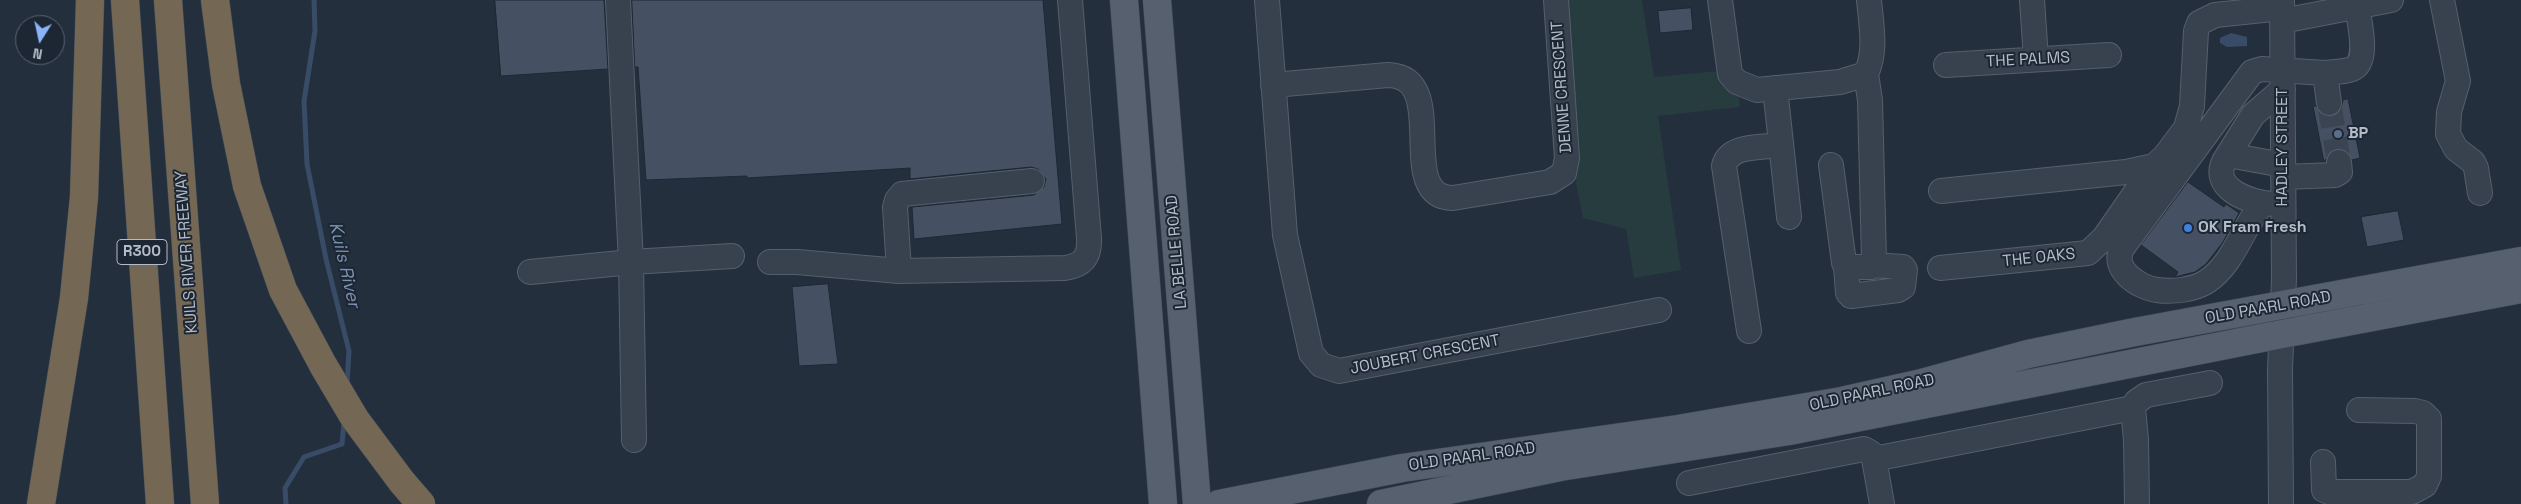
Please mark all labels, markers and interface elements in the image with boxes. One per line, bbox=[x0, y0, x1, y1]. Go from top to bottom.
north arrow bbox=[15, 15, 65, 65]
street label: DENNE CRESCENT bbox=[1548, 20, 1576, 154]
text: N bbox=[31, 44, 44, 63]
street label: THE PALMS bbox=[1985, 48, 2071, 72]
street label: HADLEY STREET bbox=[2273, 87, 2293, 207]
place label: BP bbox=[2348, 124, 2368, 144]
marker: BP bbox=[2332, 128, 2344, 140]
street label: KUILS RIVER FREEWAY bbox=[172, 170, 202, 334]
street label: LA BELLE ROAD bbox=[1162, 194, 1192, 310]
place label: OK Fram Fresh bbox=[2198, 218, 2307, 238]
water label: Kuils River bbox=[324, 220, 364, 310]
marker: OK Fram Fresh bbox=[2182, 222, 2194, 234]
road number: R300 bbox=[117, 240, 167, 264]
street label: THE OAKS bbox=[2002, 245, 2076, 271]
street label: OLD PAARL ROAD bbox=[2204, 287, 2332, 329]
street label: JOUBERT CRESCENT bbox=[1348, 331, 1502, 379]
street label: OLD PAARL ROAD bbox=[1808, 370, 1936, 416]
street label: OLD PAARL ROAD bbox=[1408, 439, 1536, 475]

